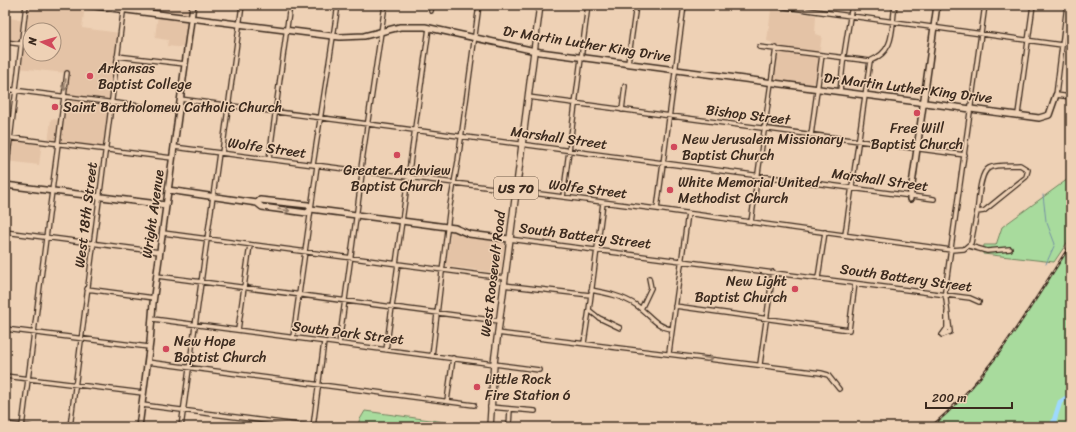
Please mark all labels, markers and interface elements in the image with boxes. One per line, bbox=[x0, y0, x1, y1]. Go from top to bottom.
street label: Dr Martin Luther King Drive bbox=[501, 18, 673, 70]
north arrow bbox=[22, 22, 62, 62]
text: N bbox=[23, 36, 42, 47]
place label: Arkansas Baptist College bbox=[97, 56, 192, 97]
street label: Dr Martin Luther King Drive bbox=[822, 65, 994, 111]
marker: Arkansas Baptist College bbox=[85, 71, 95, 81]
one-way arrow bbox=[61, 78, 69, 91]
place label: Saint Bartholomew Catholic Church bbox=[63, 95, 282, 120]
street label: Bishop Street bbox=[704, 97, 793, 133]
marker: Saint Bartholomew Catholic Church bbox=[50, 102, 60, 112]
marker: Free Will Baptist Church bbox=[912, 108, 922, 118]
place label: Free Will Baptist Church bbox=[871, 116, 963, 157]
street label: Marshall Street bbox=[509, 119, 609, 157]
place label: New Jerusalem Missionary Baptist Church bbox=[682, 127, 844, 168]
street label: Wolfe Street bbox=[226, 130, 308, 166]
marker: New Jerusalem Missionary Baptist Church bbox=[669, 142, 679, 152]
marker: Greater Archview Baptist Church bbox=[392, 150, 402, 160]
place label: Greater Archview Baptist Church bbox=[343, 158, 451, 199]
street label: West 18th Street bbox=[67, 161, 105, 269]
street label: Marshall Street bbox=[830, 161, 930, 199]
street label: Wright Avenue bbox=[134, 168, 172, 260]
place label: White Memorial United Methodist Church bbox=[678, 170, 821, 211]
street label: Wolfe Street bbox=[547, 172, 629, 206]
road number: US 70 bbox=[494, 177, 538, 199]
marker: White Memorial United Methodist Church bbox=[665, 185, 675, 195]
one-way arrow bbox=[277, 206, 290, 214]
street label: West Roosevelt Road bbox=[473, 208, 513, 338]
street label: South Battery Street bbox=[517, 215, 653, 257]
street label: South Battery Street bbox=[838, 256, 974, 300]
place label: New Light Baptist Church bbox=[695, 269, 787, 310]
marker: New Light Baptist Church bbox=[790, 284, 800, 294]
street label: South Park Street bbox=[291, 314, 405, 352]
place label: New Hope Baptist Church bbox=[174, 329, 266, 370]
marker: New Hope Baptist Church bbox=[161, 344, 171, 354]
one-way arrow bbox=[700, 354, 713, 361]
place label: Little Rock Fire Station 6 bbox=[485, 367, 571, 408]
marker: Little Rock Fire Station 6 bbox=[472, 382, 482, 392]
scale bar bbox=[926, 384, 1012, 410]
text: 200 m bbox=[932, 387, 966, 409]

